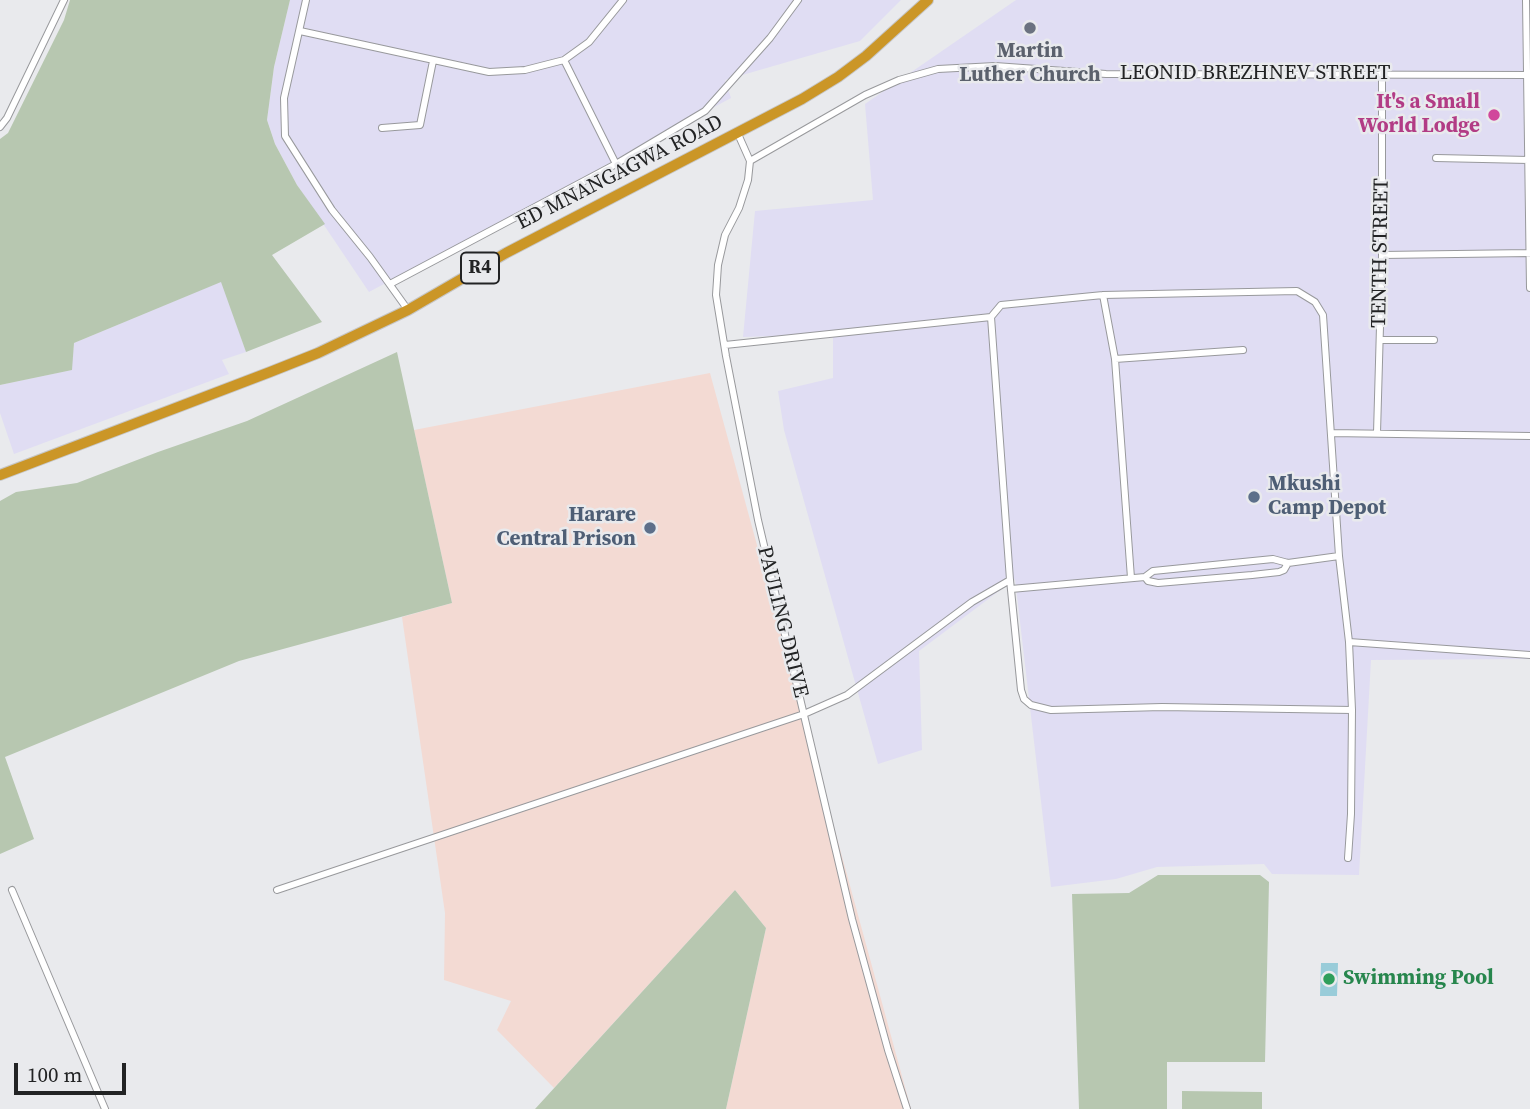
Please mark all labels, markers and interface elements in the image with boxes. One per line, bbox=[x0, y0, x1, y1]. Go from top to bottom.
marker: Martin Luther Church bbox=[1022, 20, 1038, 36]
place label: Martin Luther Church bbox=[959, 39, 1101, 89]
street label: LEONID BREZHNEV STREET bbox=[1120, 61, 1390, 87]
place label: It's a Small World Lodge bbox=[1358, 90, 1480, 140]
marker: It's a Small World Lodge bbox=[1486, 107, 1502, 123]
street label: ED MNANGAGWA ROAD bbox=[513, 110, 727, 236]
street label: TENTH STREET bbox=[1367, 178, 1395, 328]
road number: R4 bbox=[461, 252, 499, 284]
place label: Mkushi Camp Depot bbox=[1268, 472, 1386, 522]
marker: Mkushi Camp Depot bbox=[1246, 489, 1262, 505]
place label: Harare Central Prison bbox=[496, 503, 636, 553]
marker: Harare Central Prison bbox=[642, 520, 658, 536]
street label: PAULING DRIVE bbox=[751, 544, 813, 700]
place label: Swimming Pool bbox=[1343, 966, 1494, 992]
marker: Swimming Pool bbox=[1321, 971, 1337, 987]
scale bar bbox=[18, 1050, 130, 1094]
text: 100 m bbox=[27, 1060, 82, 1089]

